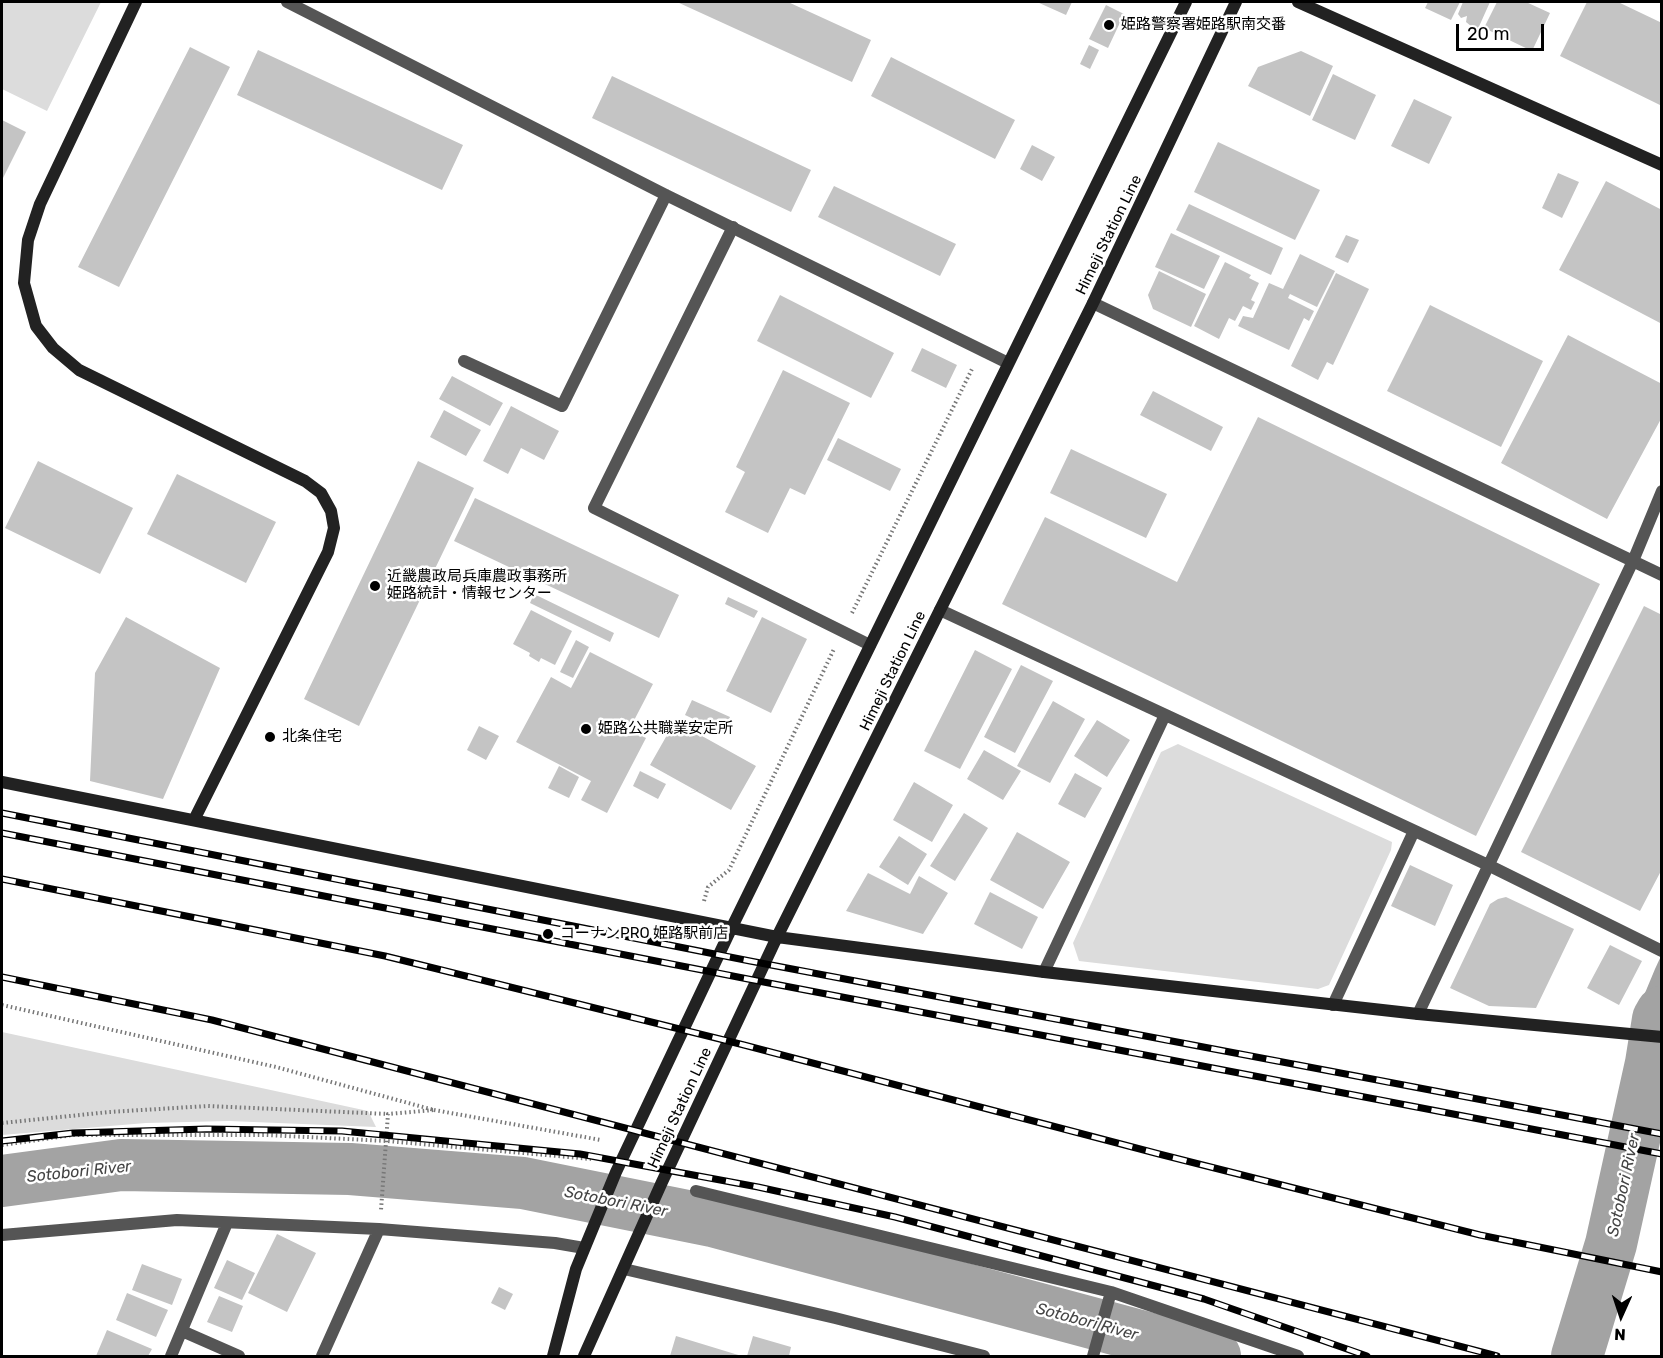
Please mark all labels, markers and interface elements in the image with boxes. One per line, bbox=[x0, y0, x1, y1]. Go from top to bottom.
scale bar bbox=[1459, 12, 1548, 50]
place label: 姫路警察署姫路駅南交番 bbox=[1121, 16, 1286, 34]
marker: 姫路警察署姫路駅南交番 bbox=[1102, 18, 1116, 32]
text: 20 m bbox=[1467, 23, 1509, 45]
street label: Himeji Station Line bbox=[1072, 172, 1146, 298]
place label: 近畿農政局兵庫農政事務所 姫路統計・情報センター bbox=[387, 568, 567, 603]
marker: 近畿農政局兵庫農政事務所 姫路統計・情報センター bbox=[368, 579, 382, 593]
street label: Himeji Station Line bbox=[856, 608, 930, 734]
place label: 姫路公共職業安定所 bbox=[598, 720, 733, 738]
marker: 姫路公共職業安定所 bbox=[579, 722, 593, 736]
place label: 北条住宅 bbox=[282, 728, 342, 746]
marker: 北条住宅 bbox=[263, 730, 277, 744]
place label: コーナンPRO 姫路駅前店 bbox=[560, 925, 728, 943]
marker: コーナンPRO 姫路駅前店 bbox=[541, 927, 555, 941]
street label: Himeji Station Line bbox=[644, 1045, 716, 1171]
water label: Sotobori River bbox=[1604, 1132, 1644, 1238]
water label: Sotobori River bbox=[26, 1157, 132, 1187]
water label: Sotobori River bbox=[563, 1183, 669, 1221]
north arrow bbox=[1591, 1286, 1651, 1346]
water label: Sotobori River bbox=[1034, 1299, 1140, 1345]
text: N bbox=[1614, 1325, 1626, 1344]

